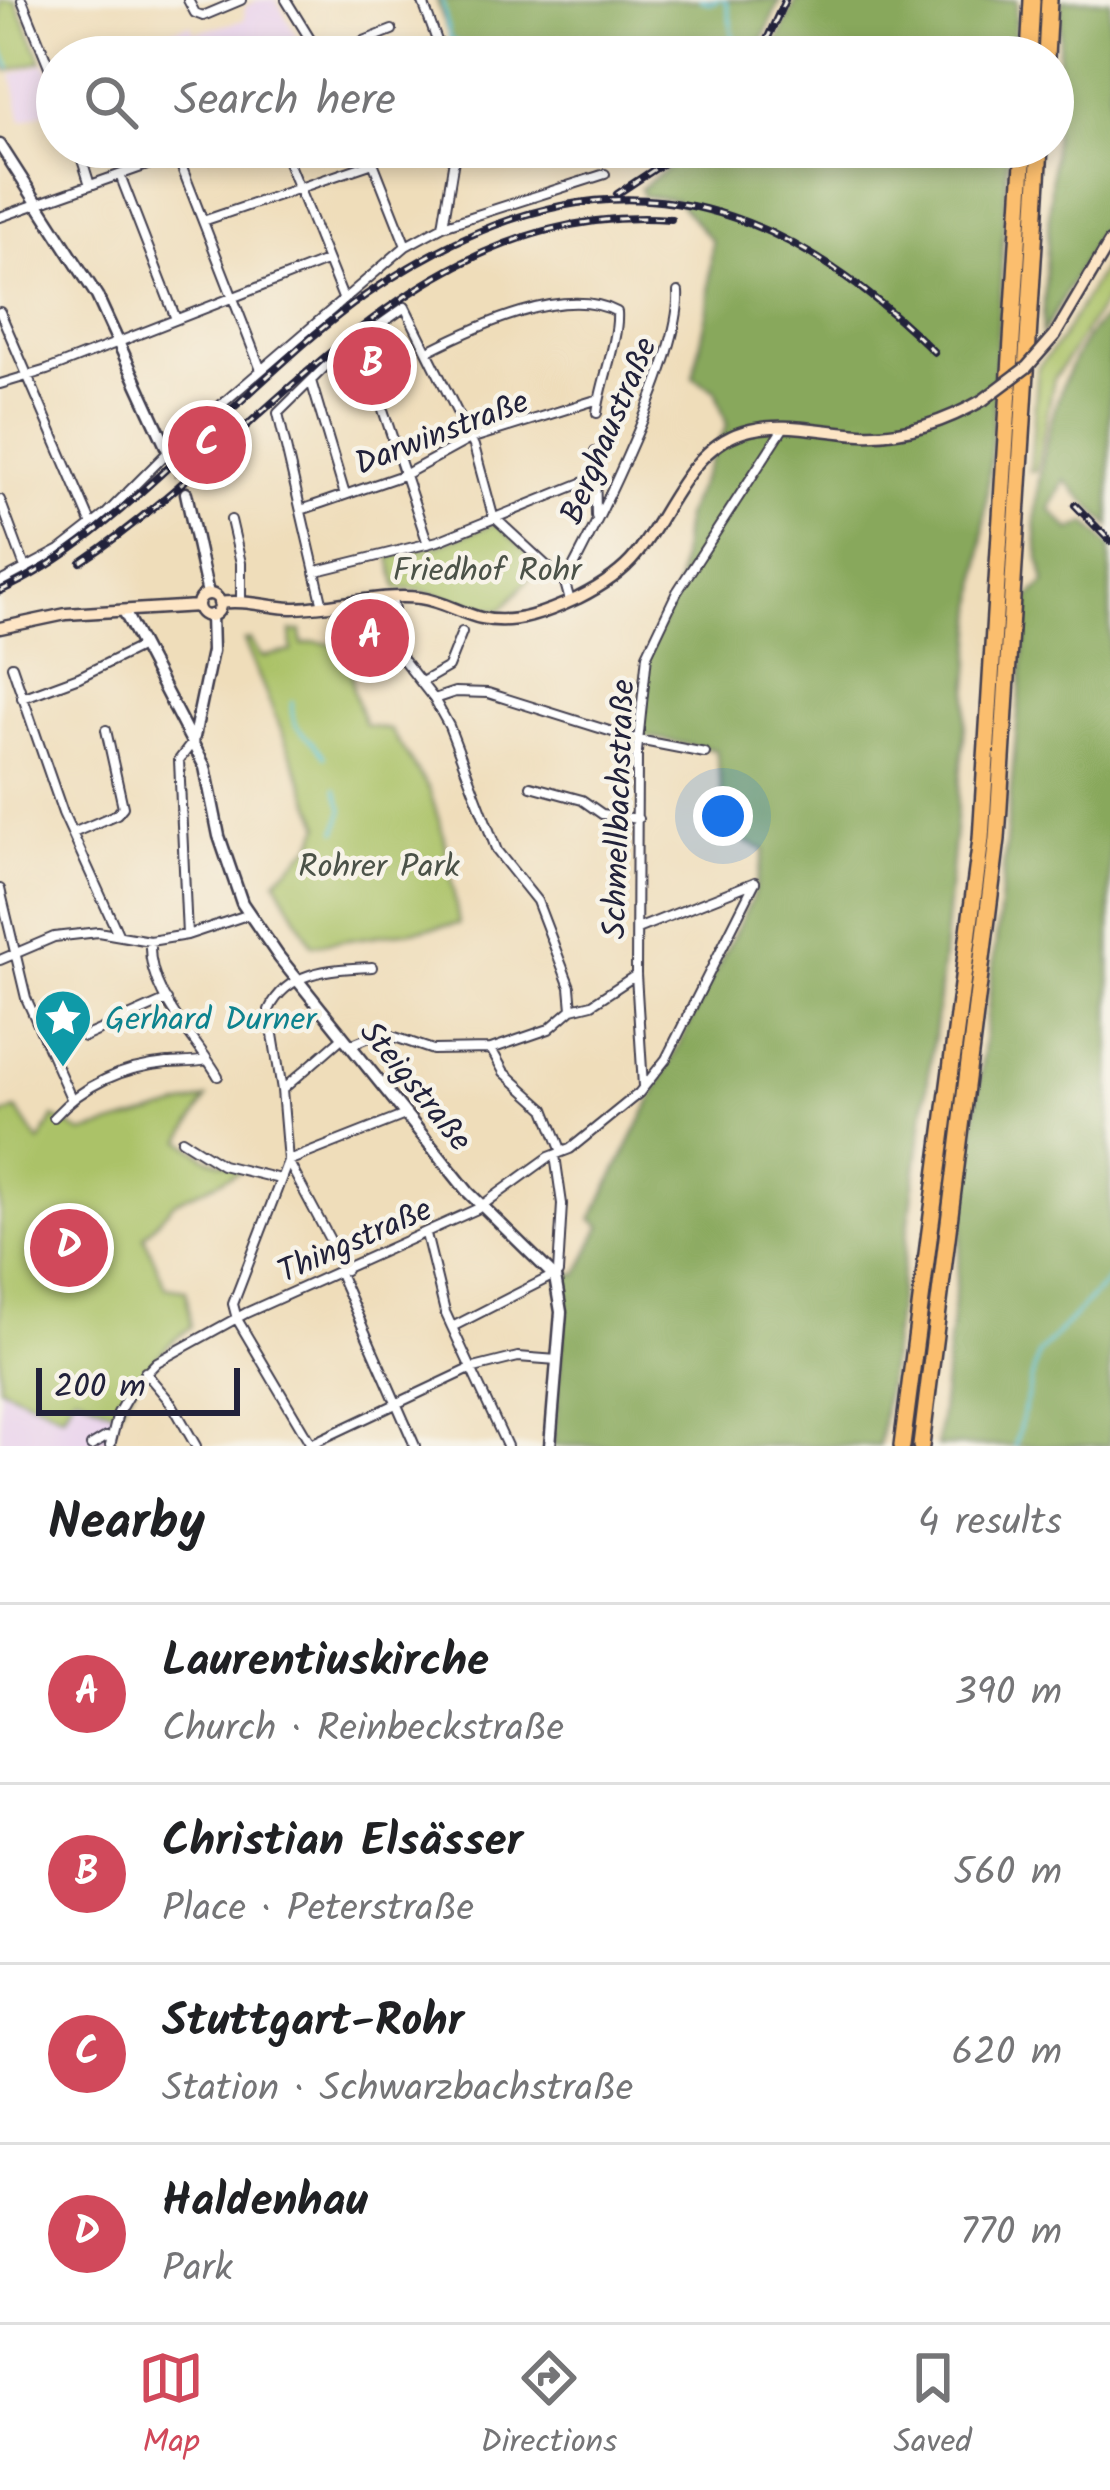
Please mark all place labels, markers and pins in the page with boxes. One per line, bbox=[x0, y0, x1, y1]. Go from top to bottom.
pin: B bbox=[333, 321, 411, 411]
pin: C bbox=[168, 400, 246, 490]
pin: A bbox=[331, 593, 409, 683]
place icon: Gerhard Durner bbox=[32, 987, 94, 1069]
place label: Gerhard Durner bbox=[105, 995, 318, 1048]
pin: D bbox=[30, 1203, 108, 1293]

